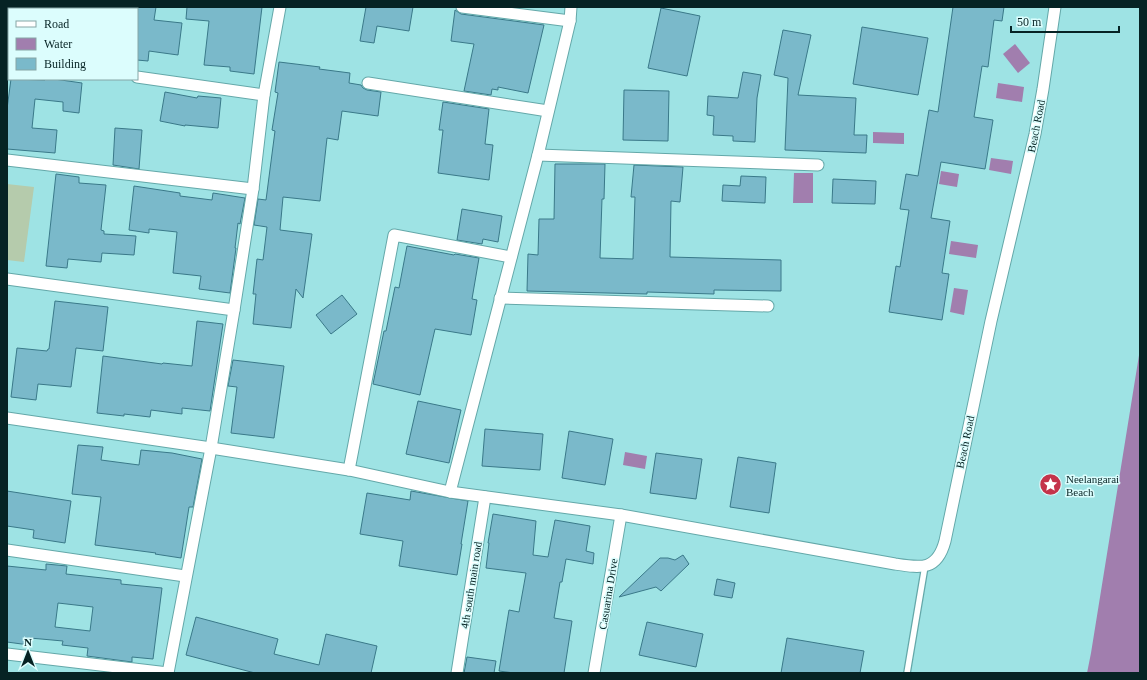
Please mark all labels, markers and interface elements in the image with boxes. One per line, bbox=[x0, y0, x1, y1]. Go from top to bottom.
legend bbox=[8, 8, 138, 80]
scale bar bbox=[1011, 8, 1119, 34]
text: 50 m bbox=[1017, 15, 1042, 29]
text: Road bbox=[44, 17, 69, 31]
text: Water bbox=[44, 37, 72, 51]
text: Building bbox=[44, 57, 86, 71]
street label: Beach Road bbox=[1025, 98, 1047, 153]
street label: Beach Road bbox=[954, 414, 977, 469]
place icon: Neelangarai Beach bbox=[1038, 472, 1064, 498]
place label: Neelangarai Beach bbox=[1066, 473, 1119, 498]
street label: 4th south main road bbox=[458, 540, 484, 629]
street label: Casuarina Drive bbox=[596, 557, 620, 630]
north arrow bbox=[8, 632, 48, 672]
text: N bbox=[24, 636, 32, 648]

